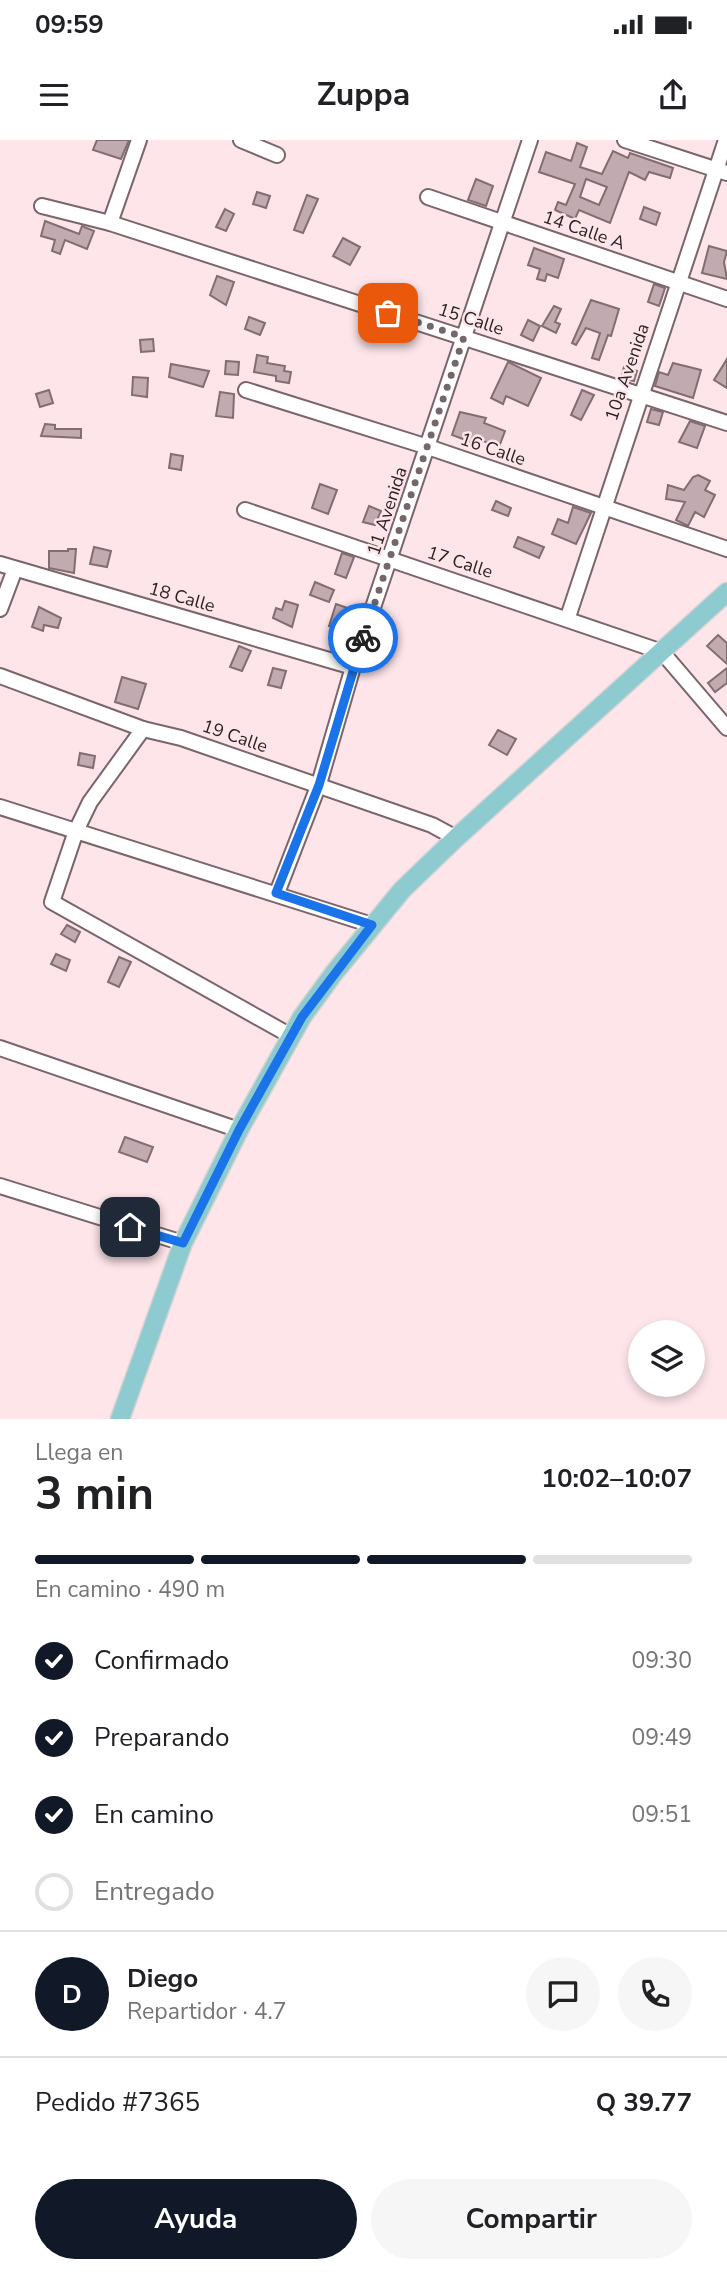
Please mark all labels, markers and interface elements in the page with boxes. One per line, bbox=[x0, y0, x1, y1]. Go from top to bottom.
text: 09:59 bbox=[35, 7, 104, 42]
text: Zuppa bbox=[317, 73, 410, 116]
icon: menu bbox=[35, 76, 73, 114]
icon: share bbox=[654, 76, 692, 114]
street label: 14 Calle A bbox=[540, 205, 628, 255]
pin bbox=[358, 283, 418, 343]
icon: bag bbox=[369, 294, 407, 332]
street label: 15 Calle bbox=[435, 297, 507, 341]
street label: 10a Avenida bbox=[599, 320, 655, 424]
street label: 16 Calle bbox=[457, 427, 529, 471]
street label: 11 Avenida bbox=[361, 464, 413, 558]
street label: 17 Calle bbox=[424, 540, 496, 584]
street label: 18 Calle bbox=[146, 576, 218, 618]
courier bbox=[328, 603, 398, 673]
icon: bike bbox=[344, 619, 382, 657]
street label: 19 Calle bbox=[199, 714, 271, 758]
pin bbox=[100, 1197, 160, 1257]
icon: home bbox=[111, 1208, 149, 1246]
map controls bbox=[628, 1320, 705, 1397]
button: layers bbox=[628, 1320, 705, 1397]
text: Llega en bbox=[35, 1437, 123, 1468]
text: 10:02–10:07 bbox=[541, 1461, 692, 1496]
text: 3 min bbox=[35, 1462, 154, 1525]
text: En camino · 490 m bbox=[35, 1574, 225, 1605]
icon: check bbox=[35, 1642, 73, 1680]
text: Confirmado bbox=[94, 1643, 229, 1678]
text: 09:30 bbox=[632, 1645, 692, 1676]
icon: check bbox=[35, 1719, 73, 1757]
text: Preparando bbox=[94, 1720, 229, 1755]
text: 09:49 bbox=[632, 1722, 692, 1753]
icon: check bbox=[35, 1796, 73, 1834]
text: En camino bbox=[94, 1797, 214, 1832]
text: 09:51 bbox=[632, 1799, 692, 1830]
text: Entregado bbox=[94, 1874, 215, 1909]
button: chat bbox=[526, 1957, 600, 2031]
button: phone bbox=[618, 1957, 692, 2031]
text: Diego bbox=[127, 1961, 198, 1996]
text: D bbox=[62, 1977, 82, 2012]
text: Repartidor · 4.7 bbox=[127, 1996, 287, 2027]
text: Pedido #7365 bbox=[35, 2085, 200, 2120]
text: Q 39.77 bbox=[596, 2085, 692, 2120]
button: Ayuda bbox=[35, 2179, 357, 2259]
button: Compartir bbox=[371, 2179, 692, 2259]

